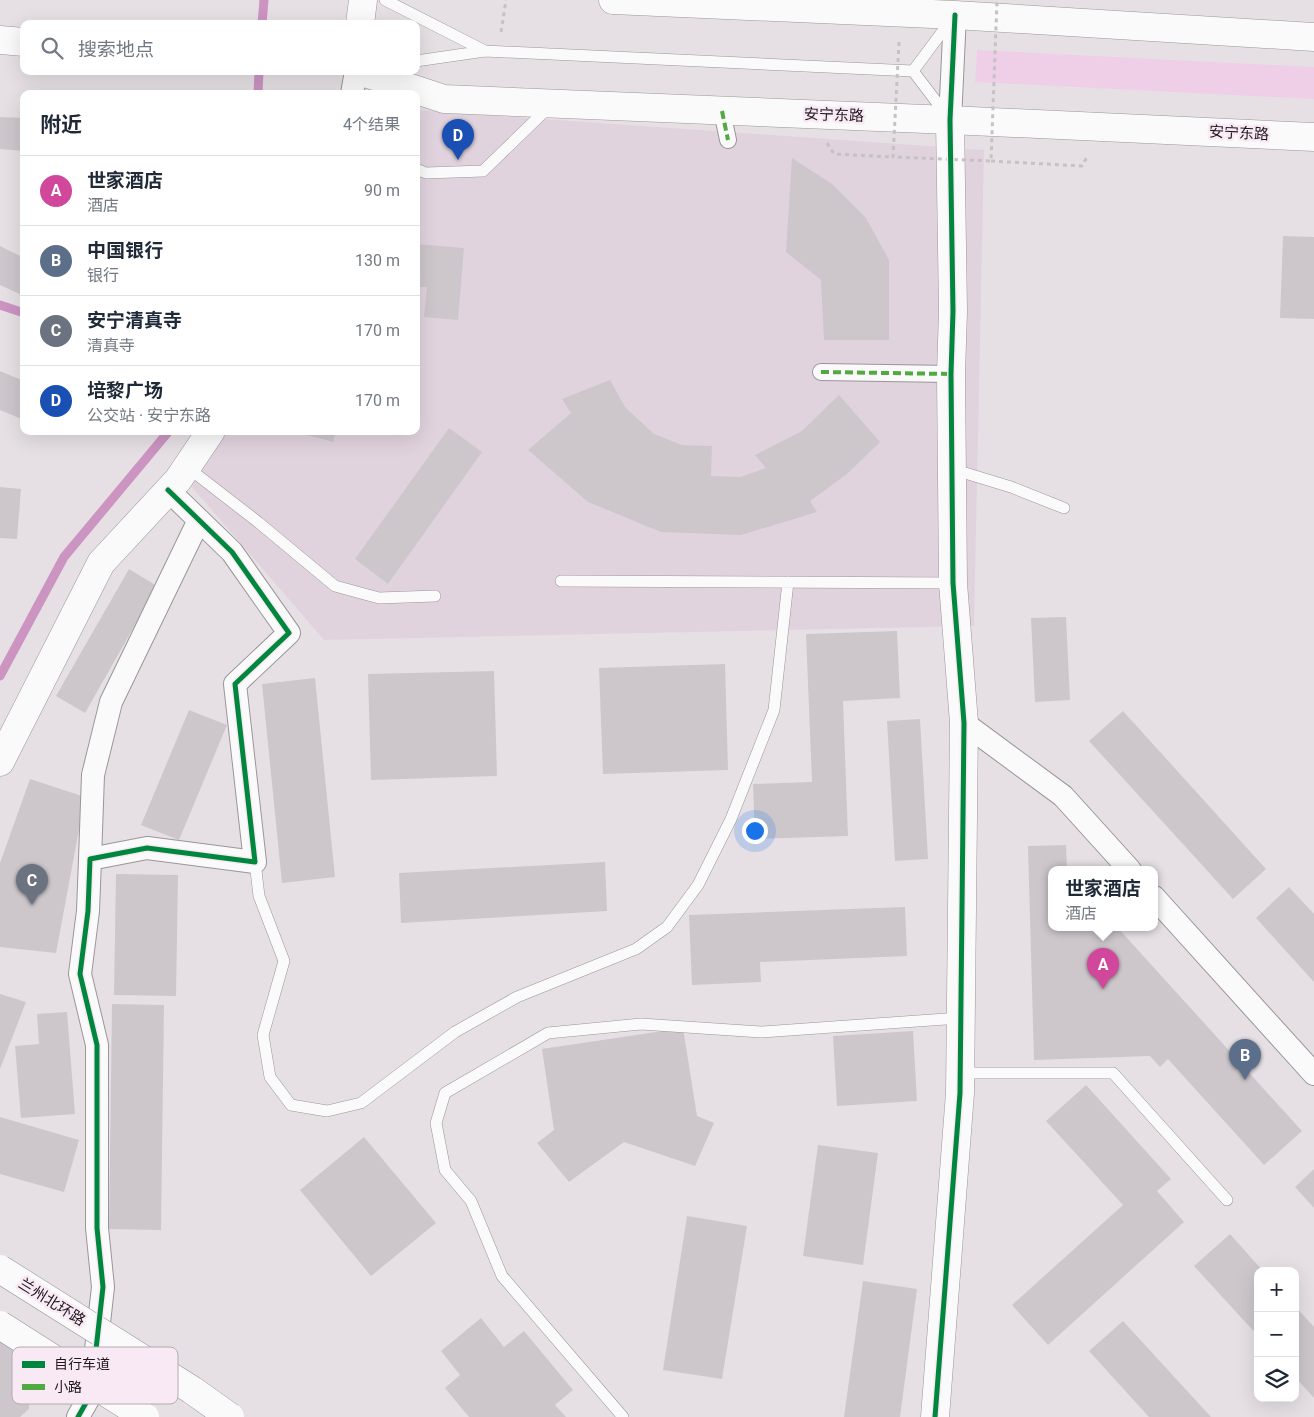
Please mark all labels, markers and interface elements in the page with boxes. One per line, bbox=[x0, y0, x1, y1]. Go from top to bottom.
search box bbox=[20, 20, 420, 75]
icon: search bbox=[38, 34, 66, 62]
text: 搜索地点 bbox=[78, 38, 154, 61]
street label: 安宁东路 bbox=[804, 105, 864, 125]
text: 附近 bbox=[40, 113, 82, 137]
text: 4个结果 bbox=[343, 115, 400, 134]
pin: D bbox=[442, 119, 474, 160]
street label: 安宁东路 bbox=[1209, 122, 1269, 144]
text: 世家酒店 bbox=[87, 169, 163, 192]
text: A bbox=[51, 181, 61, 200]
text: 90 m bbox=[364, 181, 400, 200]
text: 酒店 bbox=[87, 196, 119, 215]
text: 中国银行 bbox=[87, 239, 163, 262]
text: B bbox=[51, 251, 61, 270]
text: 130 m bbox=[355, 251, 400, 270]
text: 银行 bbox=[87, 266, 119, 285]
text: 安宁清真寺 bbox=[87, 309, 182, 332]
text: C bbox=[51, 321, 61, 340]
text: 170 m bbox=[355, 321, 400, 340]
text: 清真寺 bbox=[87, 336, 135, 355]
text: 培黎广场 bbox=[87, 379, 163, 402]
text: D bbox=[51, 391, 61, 410]
text: 170 m bbox=[355, 391, 400, 410]
text: 公交站 · 安宁东路 bbox=[87, 406, 211, 425]
your location bbox=[742, 818, 768, 844]
pin: C bbox=[16, 864, 48, 905]
popup bbox=[1048, 866, 1158, 931]
text: 世家酒店 bbox=[1065, 877, 1141, 900]
text: 酒店 bbox=[1065, 904, 1097, 923]
pin: A bbox=[1087, 948, 1119, 989]
pin: B bbox=[1229, 1039, 1261, 1080]
map controls bbox=[1254, 1267, 1299, 1402]
button: + bbox=[1254, 1267, 1299, 1312]
street label: 兰州北环路 bbox=[15, 1274, 89, 1330]
button: − bbox=[1254, 1312, 1299, 1357]
legend bbox=[12, 1347, 178, 1404]
text: 自行车道 bbox=[54, 1356, 110, 1372]
button: layers bbox=[1254, 1357, 1299, 1402]
text: 小路 bbox=[54, 1379, 82, 1395]

